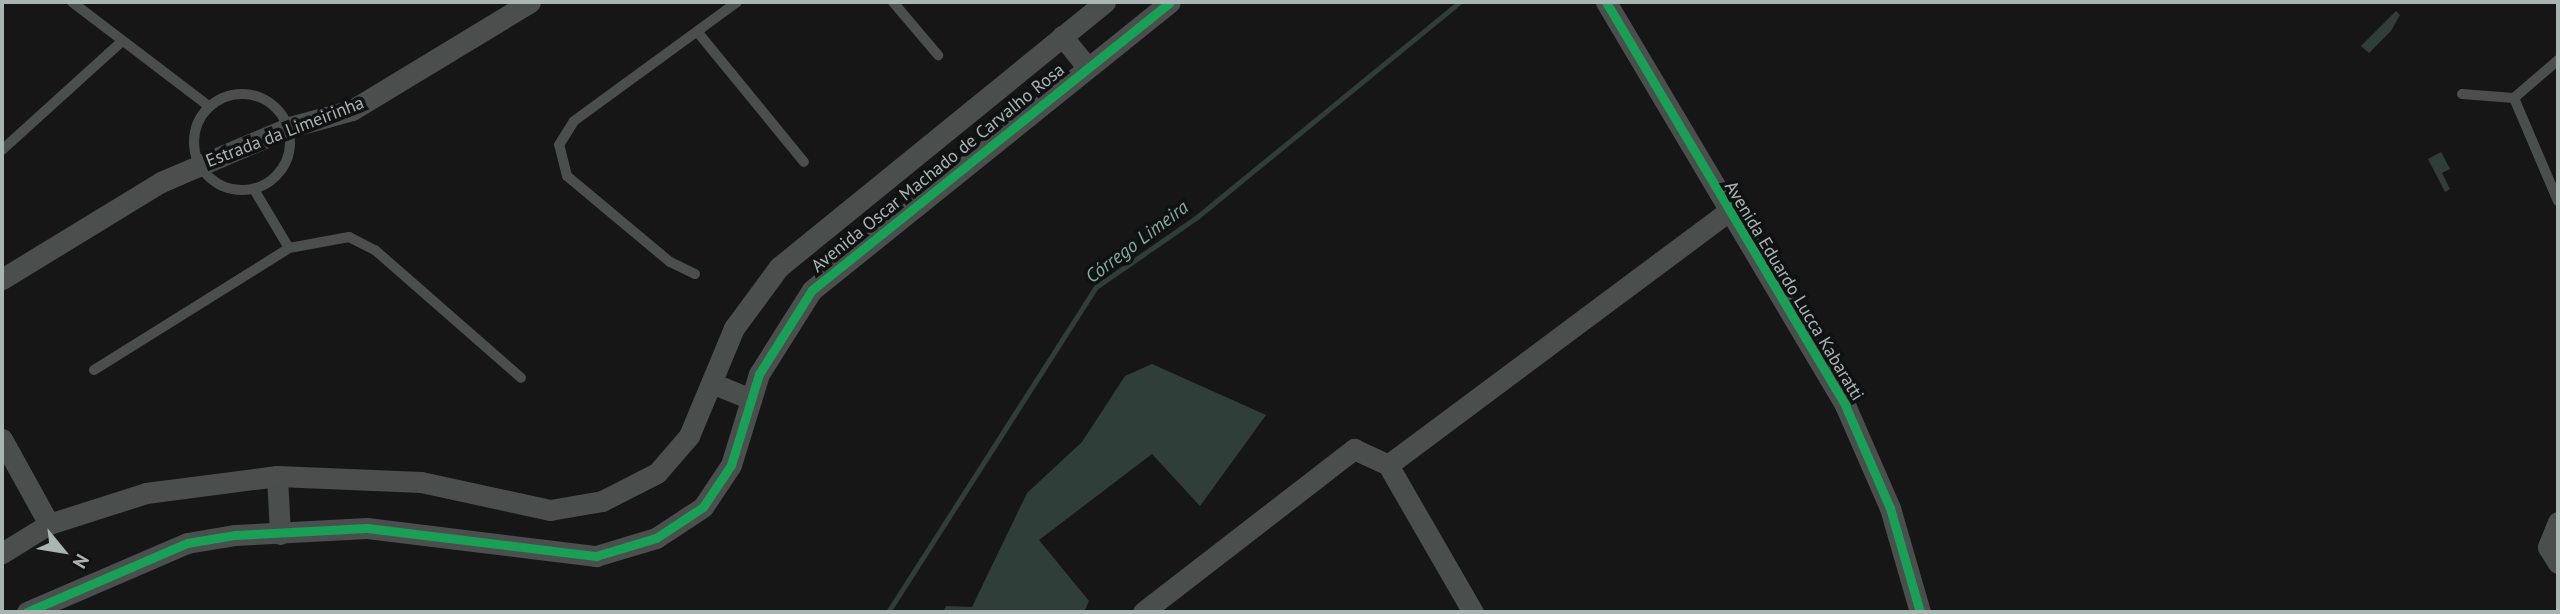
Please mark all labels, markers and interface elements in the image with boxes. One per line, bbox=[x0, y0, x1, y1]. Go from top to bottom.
street label: Avenida Oscar Machado de Carvalho Rosa bbox=[807, 59, 1069, 277]
street label: Estrada da Limeirinha bbox=[203, 92, 367, 172]
street label: Avenida Eduardo Lucca Kabaratti bbox=[1720, 177, 1868, 405]
water label: Córrego Limeira bbox=[1081, 196, 1193, 288]
north arrow bbox=[28, 516, 98, 586]
text: N bbox=[68, 550, 95, 573]

